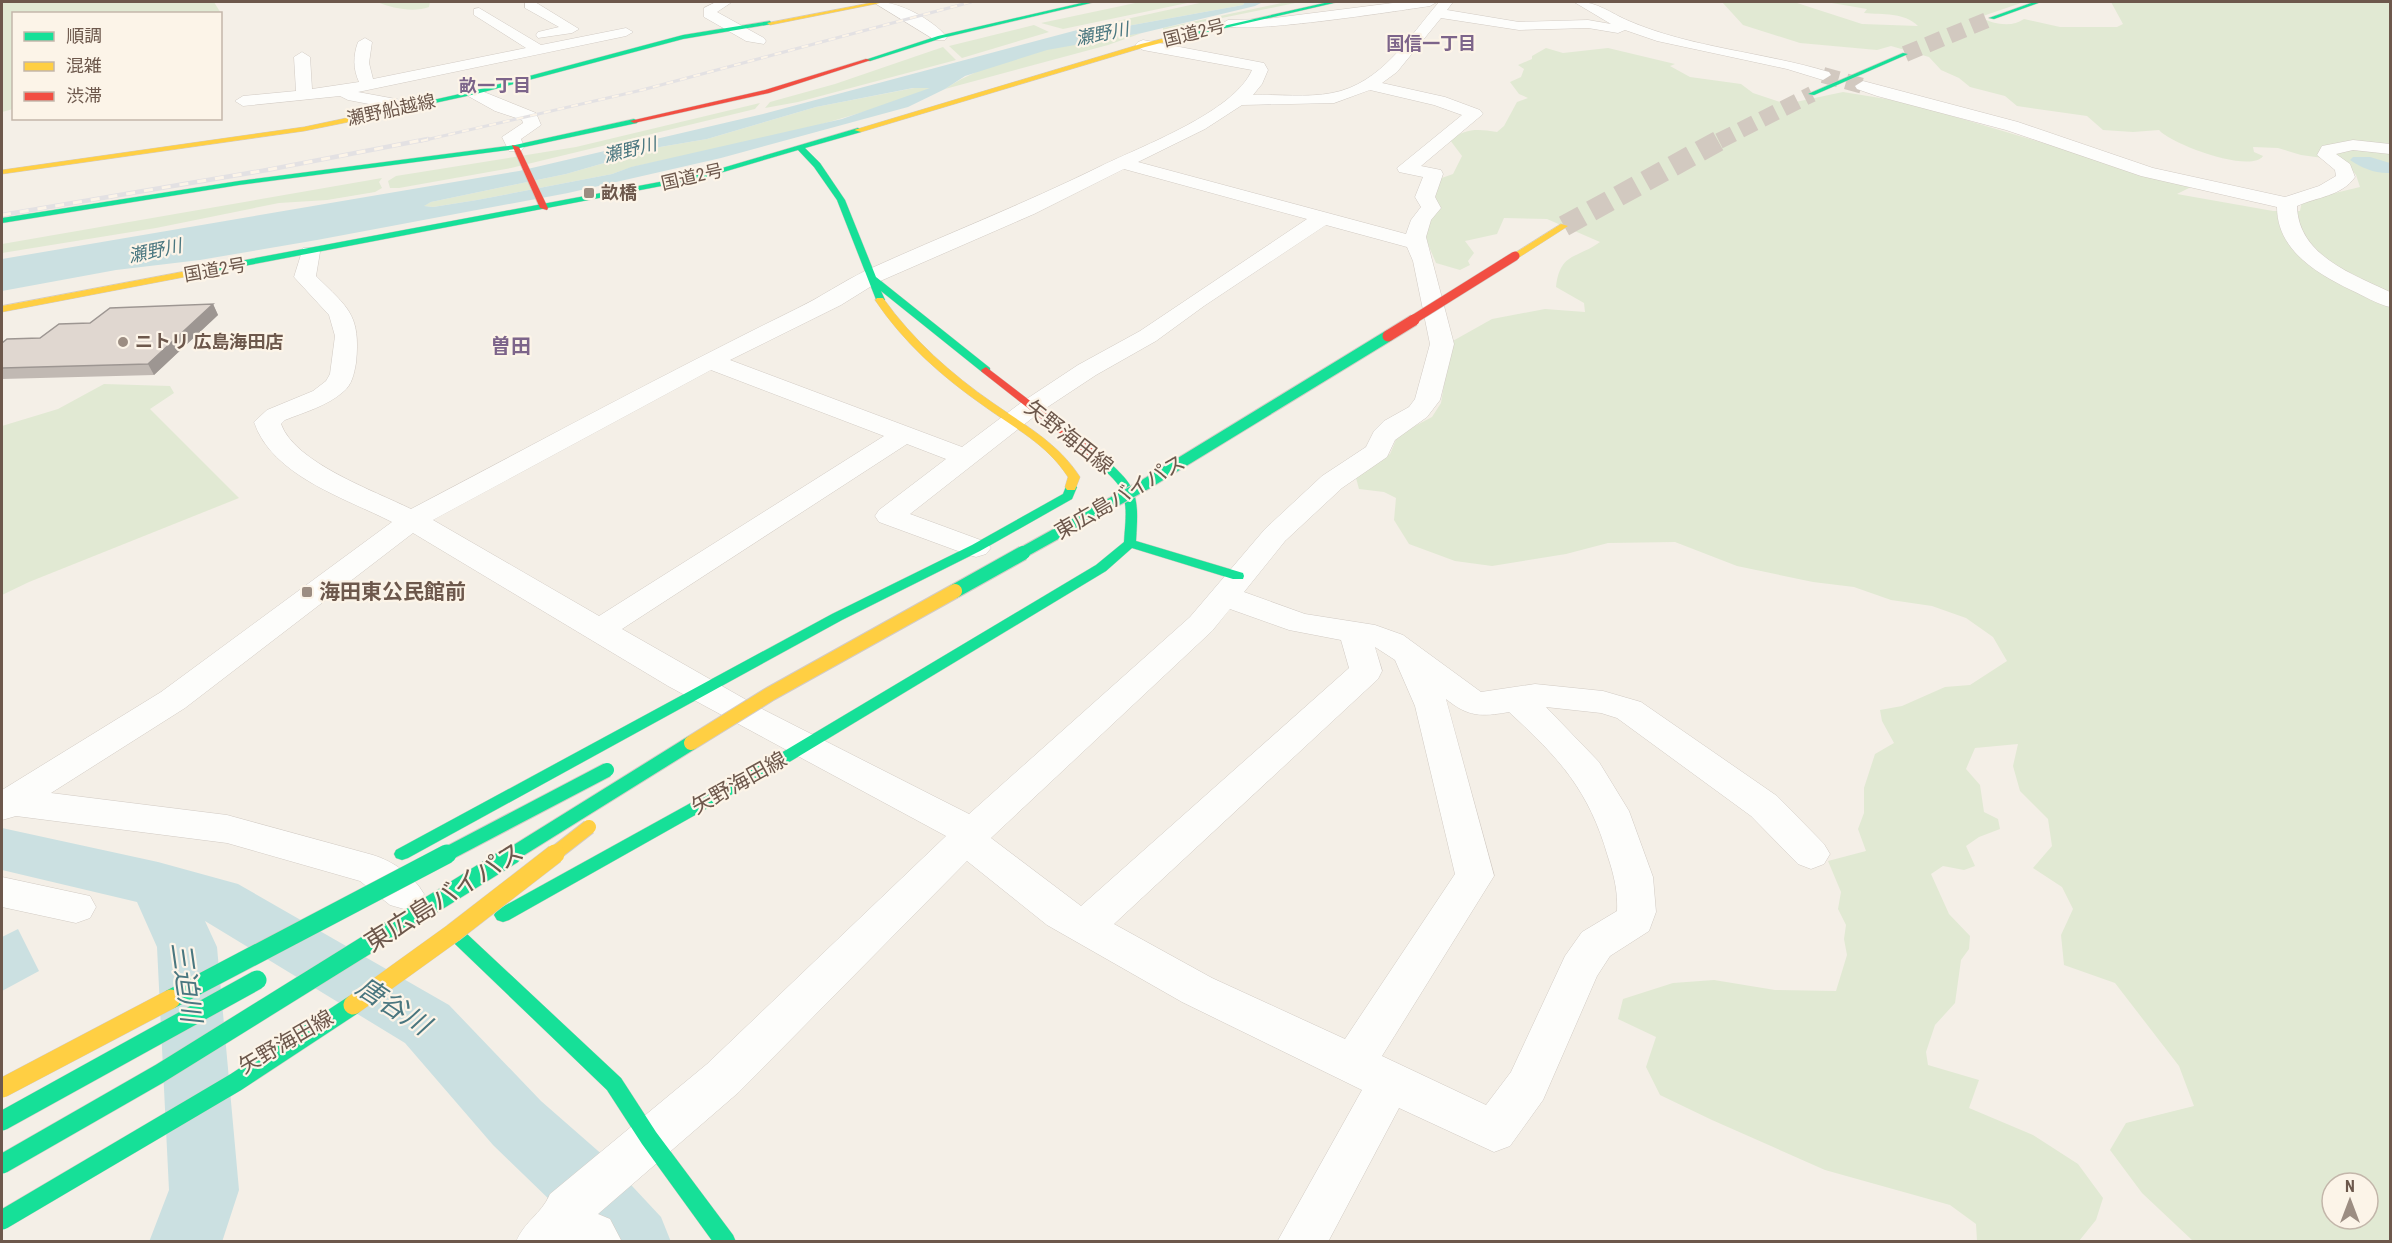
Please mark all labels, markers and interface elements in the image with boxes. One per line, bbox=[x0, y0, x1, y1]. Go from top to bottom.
legend bbox=[12, 12, 222, 120]
street label: 国道2号 bbox=[1161, 15, 1227, 50]
water label: 瀬野川 bbox=[1073, 18, 1132, 49]
text: 順調 bbox=[66, 25, 102, 46]
district label: 国信一丁目 bbox=[1386, 33, 1476, 54]
text: 混雑 bbox=[66, 55, 102, 76]
district label: 畝一丁目 bbox=[459, 75, 531, 96]
text: 渋滞 bbox=[66, 85, 102, 106]
street label: 瀬野船越線 bbox=[345, 90, 437, 129]
water label: 瀬野川 bbox=[601, 132, 661, 166]
street label: 国道2号 bbox=[659, 159, 725, 194]
place label: 畝橋 bbox=[601, 182, 637, 203]
marker: 畝橋 bbox=[582, 186, 596, 200]
water label: 瀬野川 bbox=[126, 234, 185, 266]
street label: 国道2号 bbox=[182, 254, 248, 285]
place label: ニトリ 広島海田店 bbox=[135, 331, 283, 352]
district label: 曽田 bbox=[491, 334, 531, 358]
marker: ニトリ 広島海田店 bbox=[116, 335, 130, 349]
street label: 矢野海田線 bbox=[1020, 395, 1118, 479]
street label: 東広島バイパス bbox=[1051, 450, 1189, 544]
place label: 海田東公民館前 bbox=[319, 580, 466, 604]
marker: 海田東公民館前 bbox=[300, 585, 314, 599]
street label: 矢野海田線 bbox=[687, 747, 791, 819]
street label: 東広島バイパス bbox=[359, 836, 529, 958]
water label: 三迫川 bbox=[165, 940, 208, 1027]
water label: 唐谷川 bbox=[350, 971, 438, 1043]
street label: 矢野海田線 bbox=[235, 1005, 337, 1079]
north arrow bbox=[2320, 1171, 2380, 1231]
text: N bbox=[2345, 1177, 2355, 1196]

